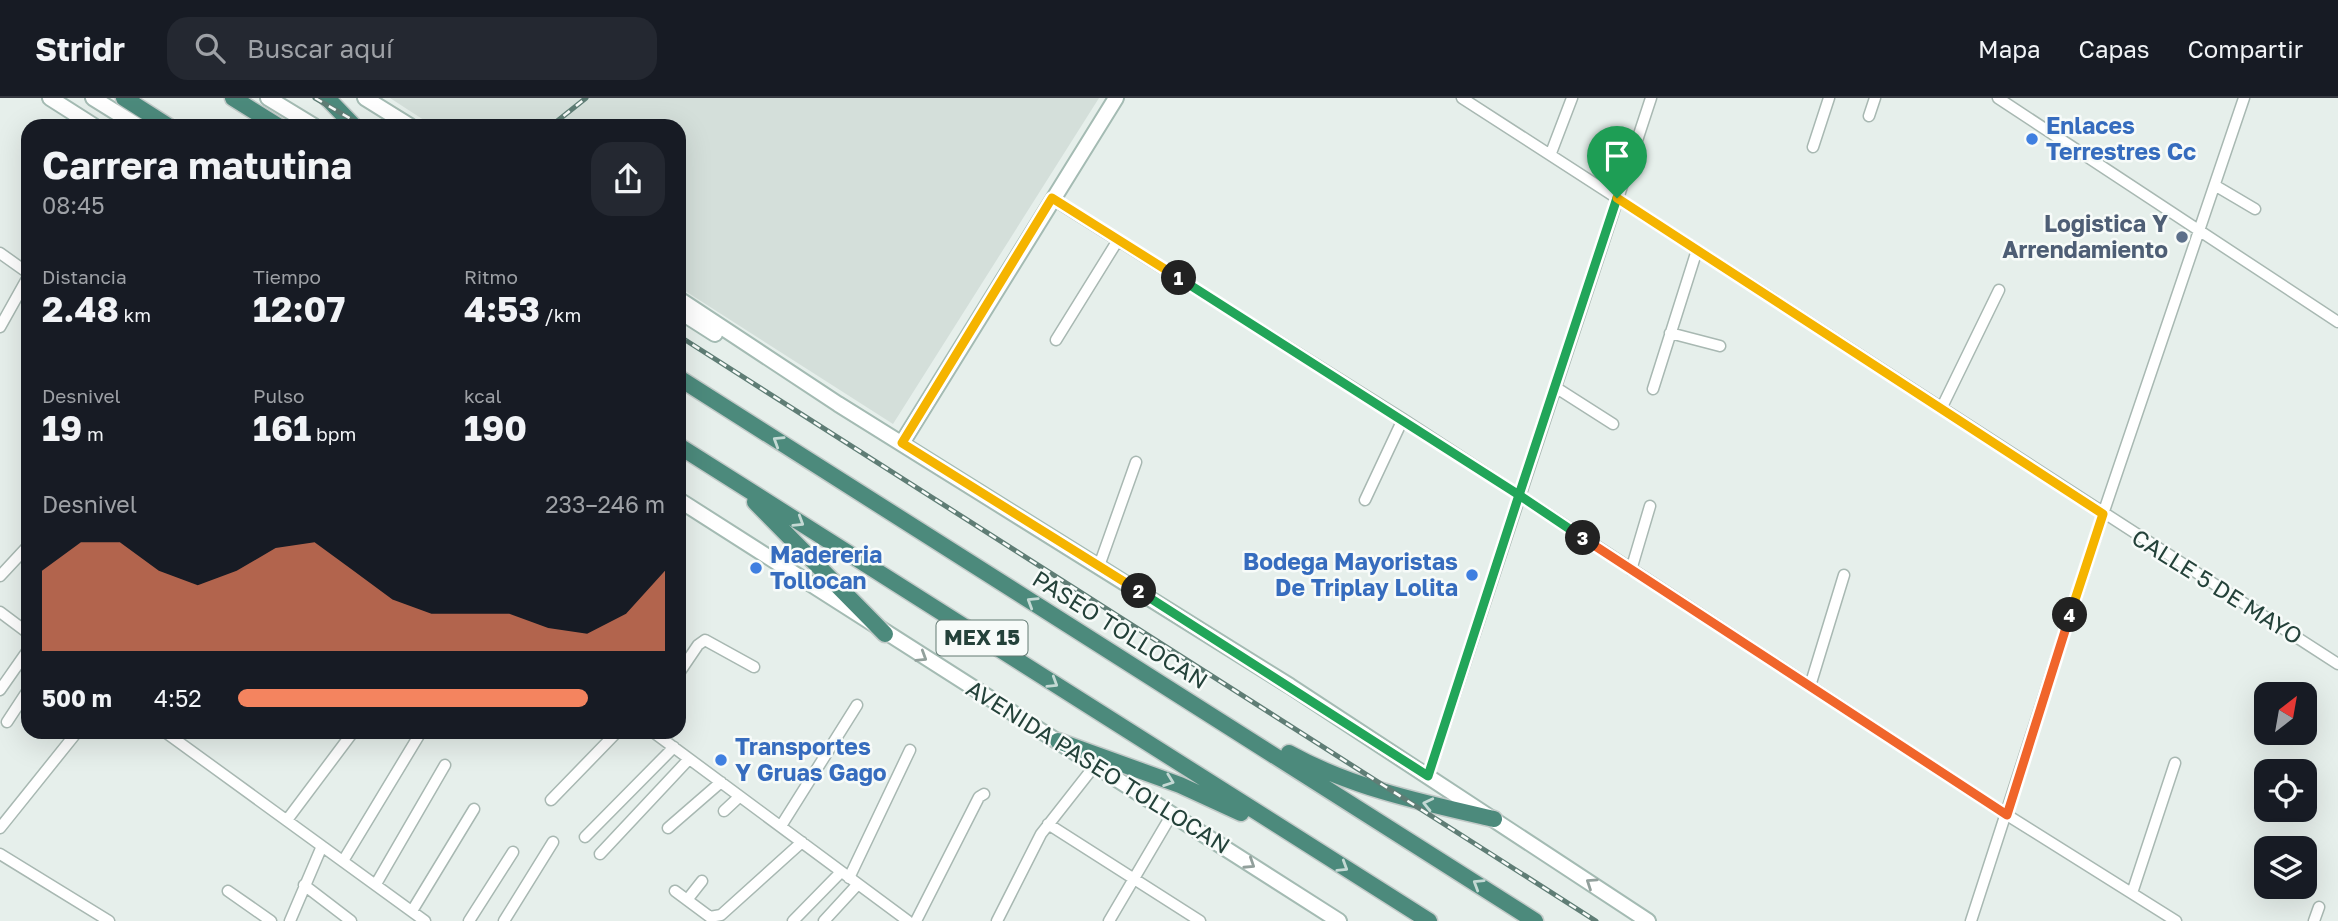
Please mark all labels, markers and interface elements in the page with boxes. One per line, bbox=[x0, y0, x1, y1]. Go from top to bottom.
search box bbox=[167, 17, 657, 80]
text: Stridr bbox=[35, 29, 125, 68]
icon: search bbox=[191, 29, 229, 67]
text: Buscar aquí bbox=[247, 33, 393, 64]
text: Mapa bbox=[1978, 34, 2041, 63]
text: Capas bbox=[2079, 34, 2149, 63]
text: Compartir bbox=[2187, 34, 2303, 63]
place label: Enlaces Terrestres Cc bbox=[2046, 111, 2196, 165]
pin bbox=[1587, 126, 1647, 198]
marker: Enlaces Terrestres Cc bbox=[2024, 131, 2040, 147]
icon: arrive bbox=[1598, 137, 1636, 175]
text: Carrera matutina bbox=[42, 142, 352, 187]
button: share bbox=[591, 142, 665, 216]
text: 08:45 bbox=[42, 191, 105, 219]
place label: Logistica Y Arrendamiento bbox=[2002, 209, 2168, 263]
marker: Logistica Y Arrendamiento bbox=[2174, 229, 2190, 245]
pin: 1 bbox=[1162, 260, 1196, 296]
text: Distancia bbox=[42, 265, 127, 288]
text: Tiempo bbox=[253, 265, 321, 288]
text: Ritmo bbox=[464, 265, 518, 288]
text: 1 bbox=[1174, 266, 1183, 289]
text: 2.48 bbox=[42, 288, 119, 330]
text: 12:07 bbox=[253, 288, 345, 330]
text: 4:53 bbox=[464, 288, 540, 330]
text: km bbox=[119, 303, 151, 326]
text: /km bbox=[540, 303, 581, 326]
text: Desnivel bbox=[42, 384, 121, 407]
text: Pulso bbox=[253, 384, 305, 407]
text: kcal bbox=[464, 384, 502, 407]
text: 19 bbox=[42, 407, 82, 449]
text: 161 bbox=[253, 407, 311, 449]
text: 190 bbox=[464, 407, 527, 449]
text: m bbox=[82, 422, 104, 445]
text: bpm bbox=[311, 422, 356, 445]
one-way arrow bbox=[772, 436, 785, 449]
text: Desnivel bbox=[42, 490, 137, 518]
text: 233–246 m bbox=[545, 490, 665, 518]
one-way arrow bbox=[791, 513, 804, 526]
pin: 3 bbox=[1566, 520, 1600, 556]
street label: CALLE 5 DE MAYO bbox=[2127, 522, 2308, 650]
text: 3 bbox=[1577, 526, 1588, 549]
place label: Madereria Tollocan bbox=[770, 540, 882, 594]
place label: Bodega Mayoristas De Triplay Lolita bbox=[1243, 547, 1458, 601]
marker: Madereria Tollocan bbox=[748, 560, 764, 576]
street label: PASEO TOLLOCAN bbox=[1028, 564, 1213, 694]
marker: Bodega Mayoristas De Triplay Lolita bbox=[1464, 567, 1480, 583]
pin: 2 bbox=[1122, 574, 1156, 608]
text: 2 bbox=[1133, 579, 1144, 602]
one-way arrow bbox=[1027, 597, 1040, 610]
pin: 4 bbox=[2052, 598, 2088, 632]
text: 4 bbox=[2064, 603, 2075, 626]
road number: MEX 15 bbox=[936, 620, 1028, 656]
one-way arrow bbox=[914, 648, 927, 661]
street label: AVENIDA PASEO TOLLOCAN bbox=[962, 673, 1235, 859]
one-way arrow bbox=[1045, 675, 1058, 687]
north arrow bbox=[2254, 682, 2317, 746]
map controls bbox=[2254, 682, 2317, 899]
text: 500 m bbox=[42, 684, 112, 712]
text: 4:52 bbox=[154, 684, 202, 712]
place label: Transportes Y Gruas Gago bbox=[735, 732, 887, 786]
marker: Transportes Y Gruas Gago bbox=[713, 752, 729, 768]
button: locate bbox=[2254, 759, 2317, 822]
one-way arrow bbox=[1162, 773, 1174, 787]
one-way arrow bbox=[1422, 798, 1434, 812]
button: layers bbox=[2254, 836, 2317, 899]
one-way arrow bbox=[1243, 856, 1256, 869]
one-way arrow bbox=[1336, 859, 1349, 872]
one-way arrow bbox=[1586, 879, 1599, 892]
one-way arrow bbox=[1472, 880, 1485, 893]

